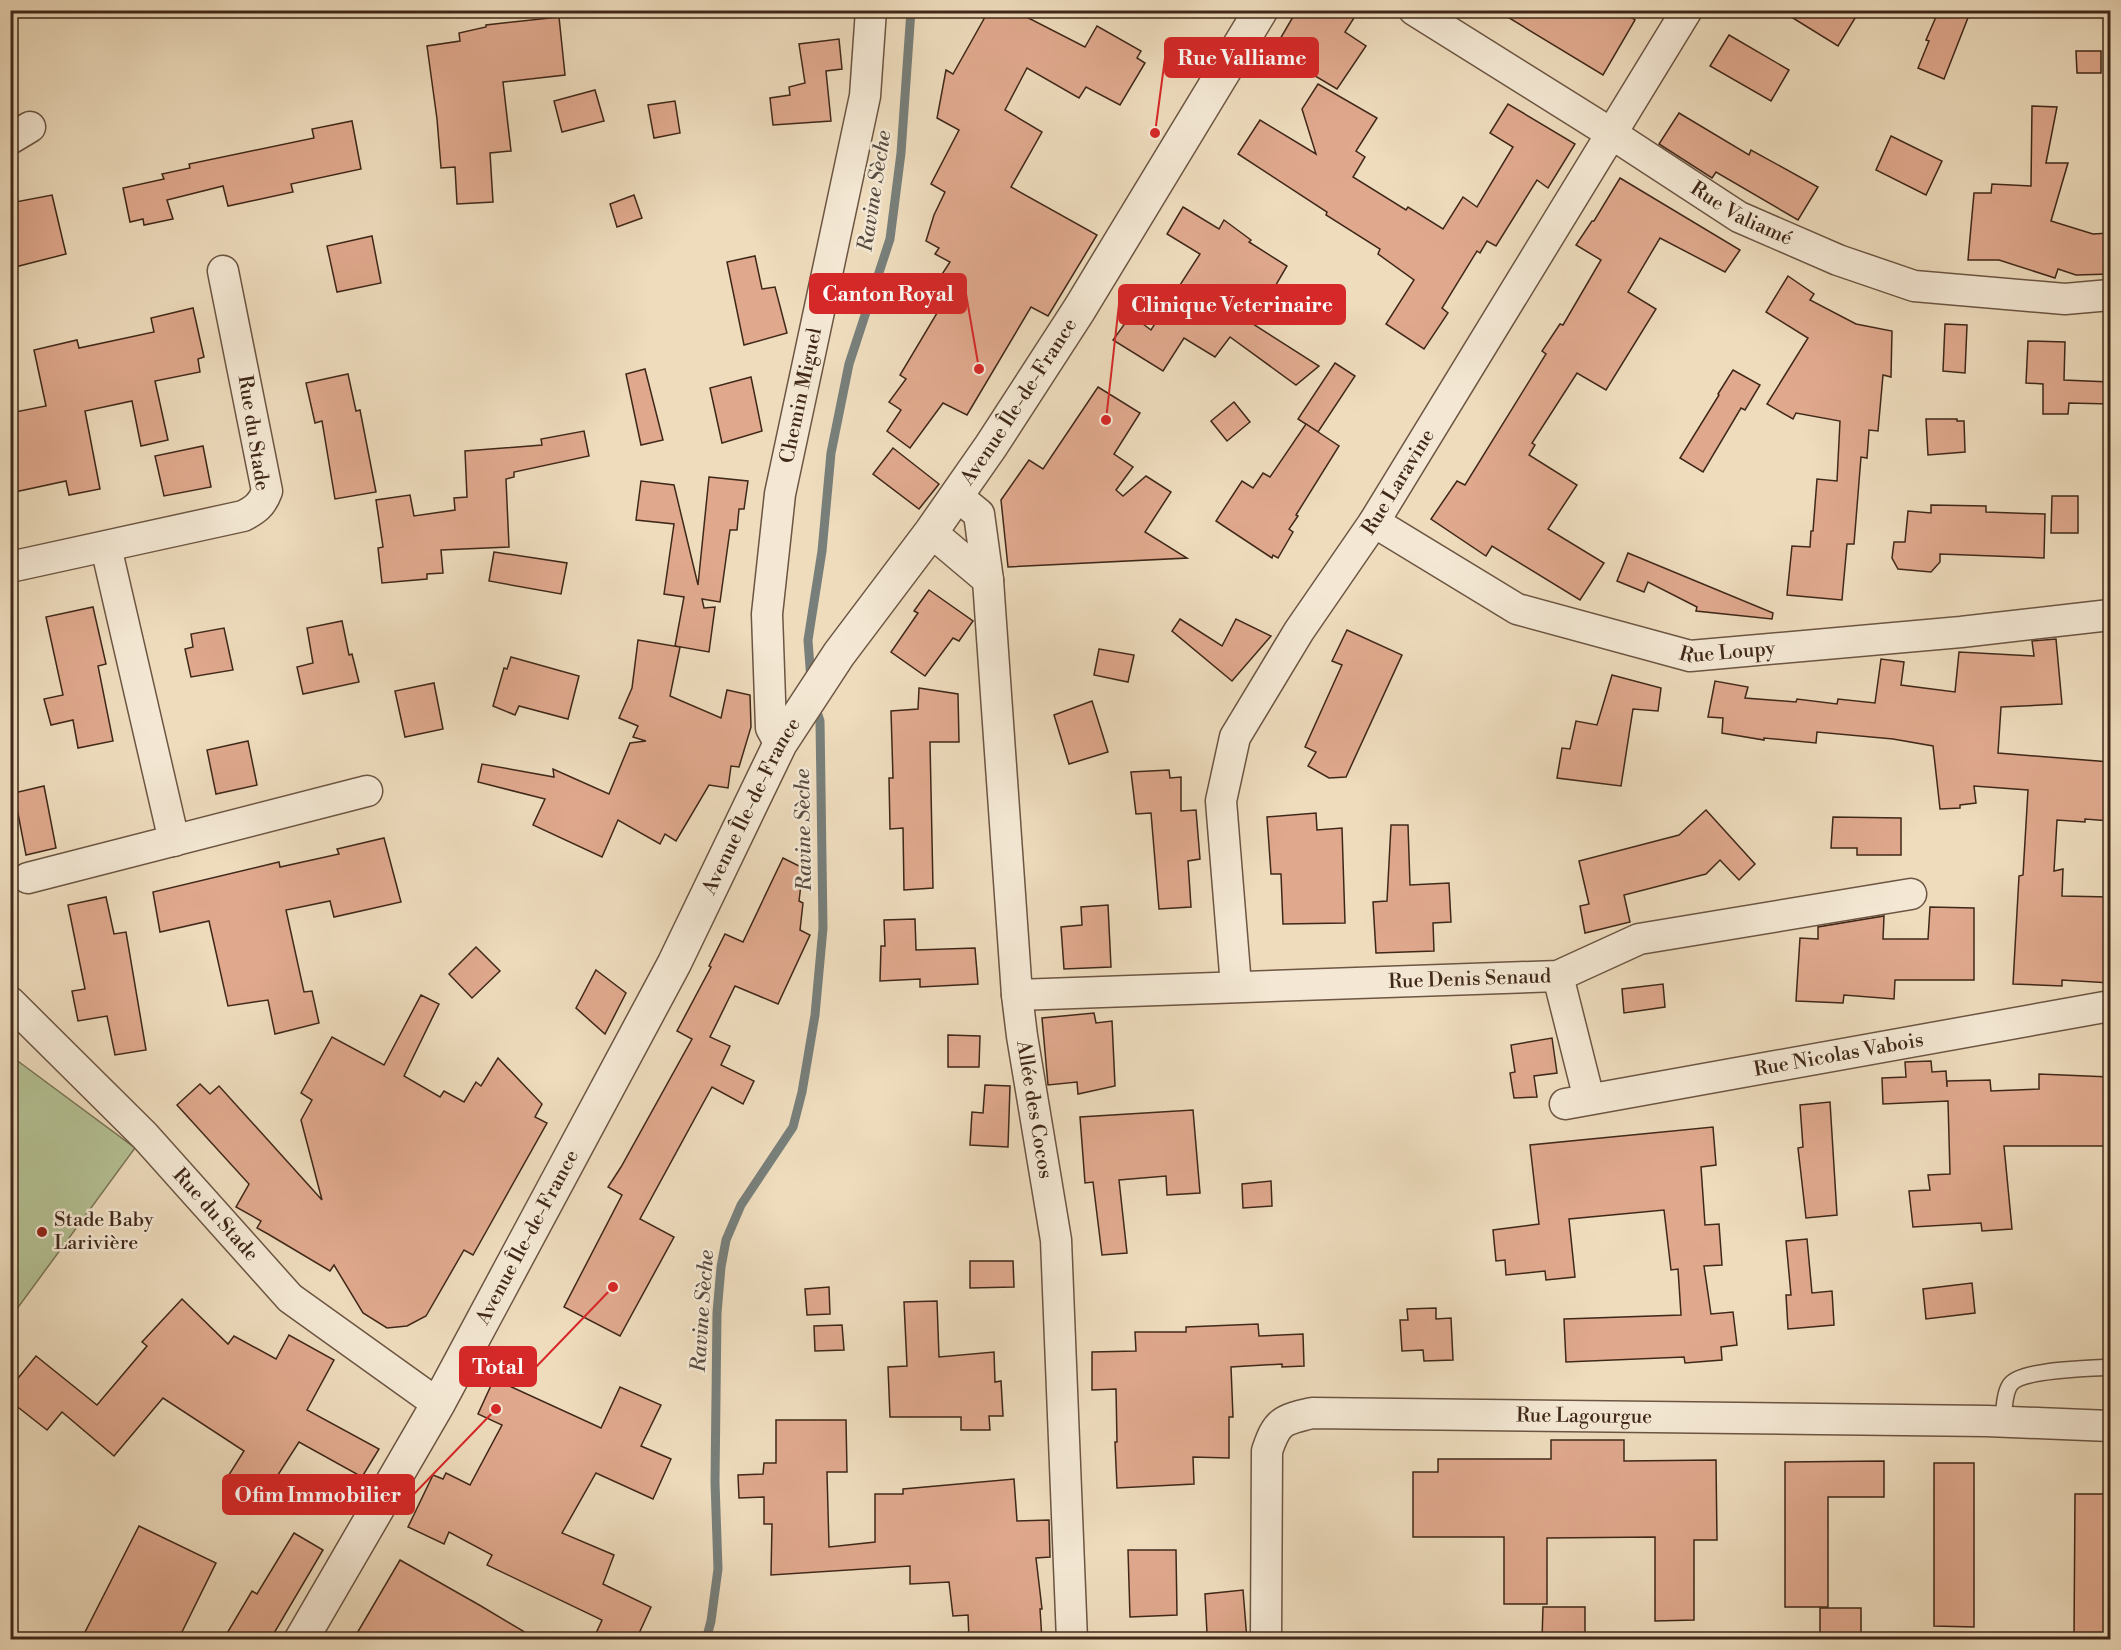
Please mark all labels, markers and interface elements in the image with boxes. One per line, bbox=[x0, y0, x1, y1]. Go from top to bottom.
callout: Rue Valliame bbox=[1165, 38, 1318, 77]
text: Rue Valliame bbox=[1177, 46, 1307, 72]
water label: Ravine Sèche bbox=[852, 128, 897, 254]
street label: Rue Valiamé bbox=[1686, 176, 1796, 251]
callout: Canton Royal bbox=[810, 274, 966, 313]
text: Canton Royal bbox=[822, 282, 954, 308]
callout: Clinique Veterinaire bbox=[1119, 285, 1345, 324]
text: Clinique Veterinaire bbox=[1131, 293, 1333, 319]
street label: Avenue Île-de-France bbox=[954, 314, 1083, 491]
street label: Chemin Miguel bbox=[774, 325, 828, 465]
street label: Rue du Stade bbox=[232, 373, 274, 493]
street label: Rue Laravine bbox=[1356, 424, 1440, 540]
street label: Rue Loupy bbox=[1676, 636, 1777, 669]
street label: Avenue Île-de-France bbox=[696, 713, 806, 900]
water label: Ravine Sèche bbox=[790, 768, 818, 892]
street label: Rue Denis Senaud bbox=[1388, 964, 1552, 994]
street label: Rue Nicolas Vabois bbox=[1752, 1027, 1925, 1082]
street label: Allée des Cocos bbox=[1010, 1038, 1058, 1180]
street label: Avenue Île-de-France bbox=[470, 1146, 584, 1330]
street label: Rue du Stade bbox=[167, 1163, 264, 1267]
place label: Stade Baby Larivière bbox=[54, 1208, 154, 1256]
marker: Stade Baby Larivière bbox=[35, 1225, 49, 1239]
water label: Ravine Sèche bbox=[686, 1249, 720, 1374]
callout: Total bbox=[460, 1347, 536, 1386]
text: Total bbox=[472, 1355, 524, 1381]
street label: Rue Lagourgue bbox=[1516, 1403, 1652, 1430]
callout: Ofim Immobilier bbox=[223, 1475, 414, 1514]
text: Ofim Immobilier bbox=[235, 1483, 401, 1509]

